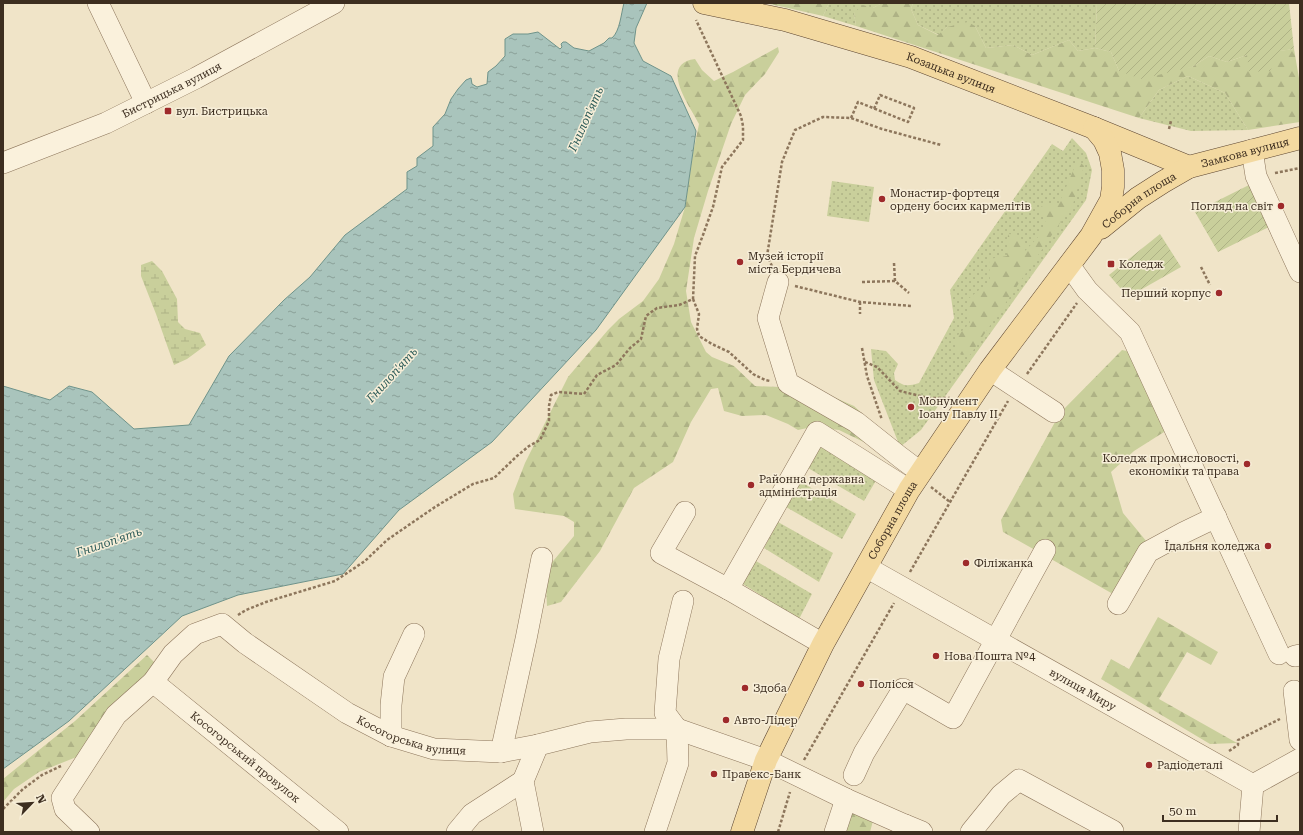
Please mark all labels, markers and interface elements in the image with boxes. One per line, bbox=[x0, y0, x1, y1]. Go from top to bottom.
street label: Козацька вулиця bbox=[905, 50, 997, 96]
street label: Бистрицька вулиця bbox=[120, 59, 224, 121]
water label: Гнилоп'ять bbox=[565, 85, 606, 154]
place label: вул. Бистрицька bbox=[176, 105, 268, 118]
marker: вул. Бистрицька bbox=[163, 106, 173, 116]
street label: Замкова вулиця bbox=[1199, 135, 1290, 170]
street label: Соборна площа bbox=[1099, 169, 1178, 231]
place label: Монастир-фортеця ордену босих кармелітів bbox=[890, 187, 1031, 213]
marker: Монастир-фортеця ордену босих кармелітів bbox=[877, 194, 887, 204]
place label: Погляд на світ bbox=[1191, 200, 1273, 213]
marker: Погляд на світ bbox=[1276, 201, 1286, 211]
place label: Музей історії міста Бердичева bbox=[748, 250, 841, 276]
marker: Музей історії міста Бердичева bbox=[735, 257, 745, 267]
place label: Коледж bbox=[1119, 258, 1164, 271]
marker: Коледж bbox=[1106, 259, 1116, 269]
place label: Перший корпус bbox=[1121, 287, 1211, 300]
marker: Перший корпус bbox=[1214, 288, 1224, 298]
water label: Гнилоп'ять bbox=[363, 345, 420, 406]
place label: Монумент Іоану Павлу ІІ bbox=[919, 395, 998, 421]
marker: Монумент Іоану Павлу ІІ bbox=[906, 402, 916, 412]
place label: Коледж промисловості, економіки та права bbox=[1102, 452, 1239, 478]
marker: Коледж промисловості, економіки та права bbox=[1242, 459, 1252, 469]
place label: Районна державна адміністрація bbox=[759, 473, 864, 499]
street label: Соборна площа bbox=[865, 478, 920, 562]
marker: Районна державна адміністрація bbox=[746, 480, 756, 490]
water label: Гнилоп'ять bbox=[73, 524, 144, 560]
place label: Їдальня коледжа bbox=[1165, 539, 1260, 553]
marker: Їдальня коледжа bbox=[1263, 541, 1273, 551]
place label: Філіжанка bbox=[974, 557, 1033, 570]
marker: Філіжанка bbox=[961, 558, 971, 568]
place label: Нова Пошта №4 bbox=[944, 650, 1036, 663]
marker: Нова Пошта №4 bbox=[931, 651, 941, 661]
street label: вулиця Миру bbox=[1047, 665, 1119, 713]
place label: Полісся bbox=[869, 678, 914, 691]
marker: Полісся bbox=[856, 679, 866, 689]
place label: Здоба bbox=[753, 682, 787, 695]
marker: Здоба bbox=[740, 683, 750, 693]
street label: Косогорський провулок bbox=[188, 709, 303, 805]
street label: Косогорська вулиця bbox=[355, 713, 466, 757]
place label: Авто-Лідер bbox=[734, 714, 798, 727]
marker: Авто-Лідер bbox=[721, 715, 731, 725]
place label: Радіодеталі bbox=[1157, 759, 1223, 772]
marker: Радіодеталі bbox=[1144, 760, 1154, 770]
place label: Правекс-Банк bbox=[722, 768, 801, 781]
marker: Правекс-Банк bbox=[709, 769, 719, 779]
north arrow bbox=[12, 783, 52, 823]
text: N bbox=[33, 792, 49, 806]
scale bar bbox=[1163, 797, 1277, 823]
text: 50 m bbox=[1169, 804, 1196, 818]

